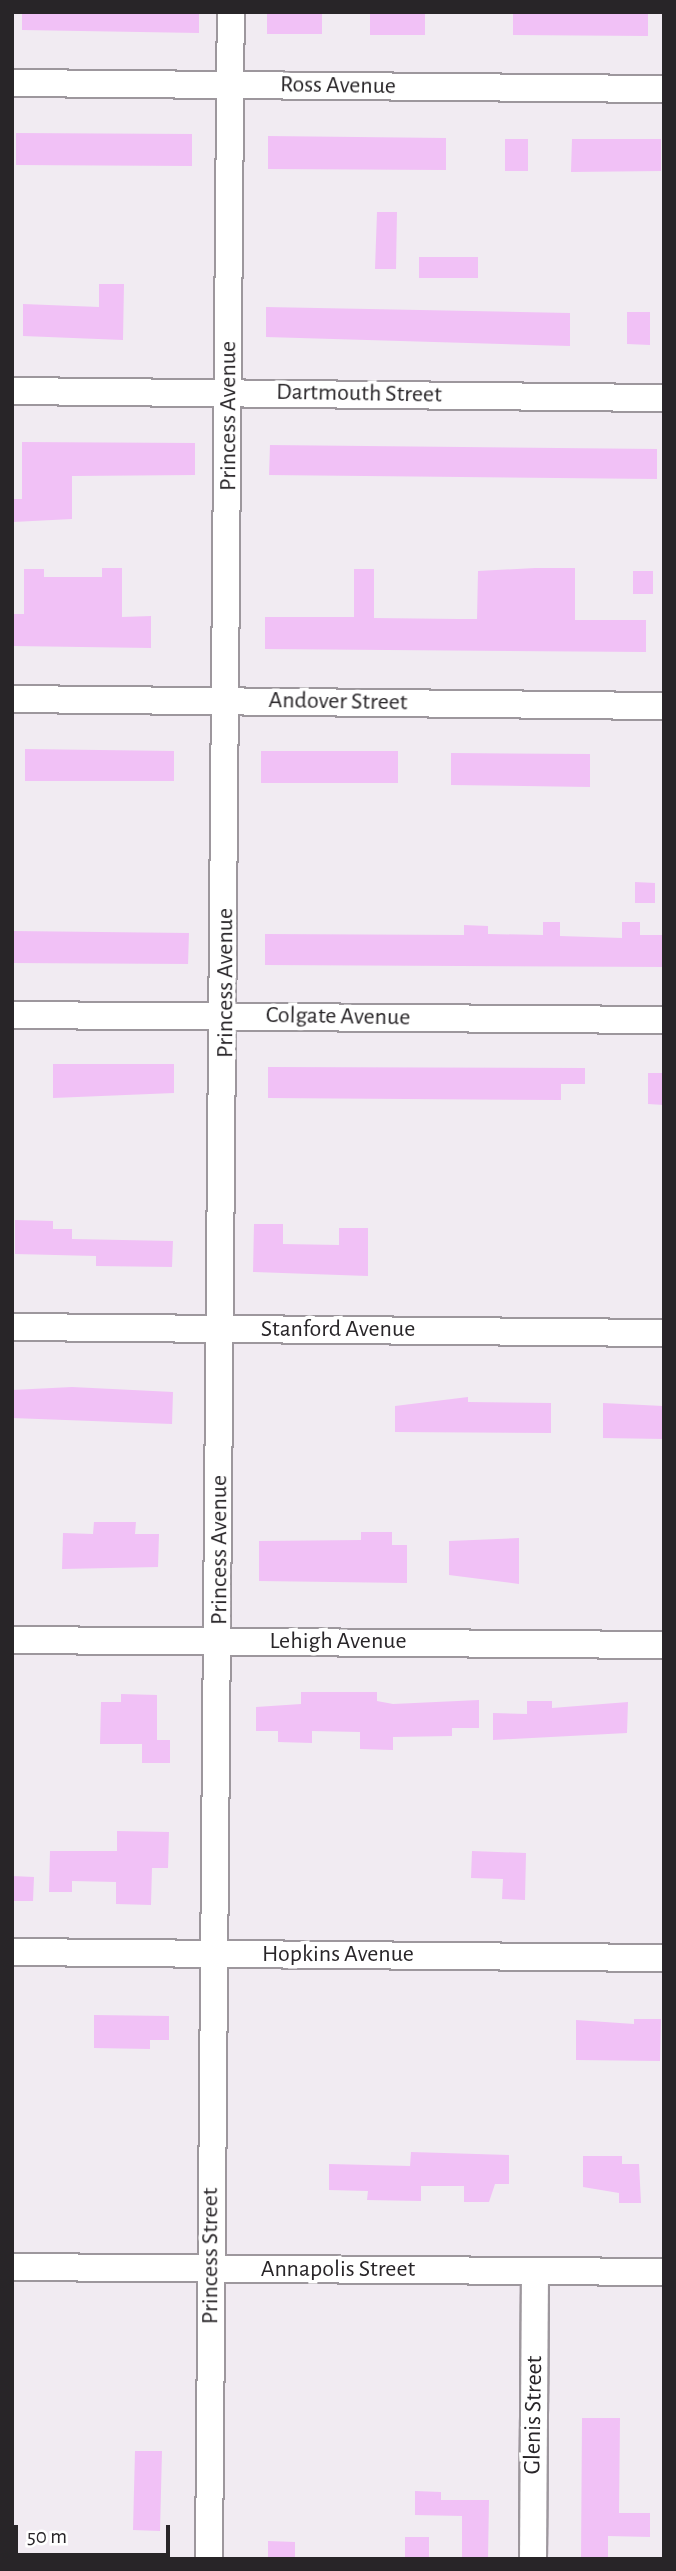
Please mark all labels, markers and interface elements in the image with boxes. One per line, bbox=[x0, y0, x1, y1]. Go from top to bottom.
street label: Ross Avenue bbox=[280, 71, 396, 101]
street label: Princess Avenue bbox=[215, 341, 243, 491]
street label: Dartmouth Street bbox=[276, 378, 442, 410]
street label: Andover Street bbox=[268, 686, 408, 718]
street label: Princess Avenue bbox=[212, 908, 240, 1058]
street label: Colgate Avenue bbox=[266, 1001, 410, 1033]
street label: Stanford Avenue bbox=[261, 1316, 415, 1344]
street label: Princess Avenue bbox=[206, 1475, 234, 1625]
street label: Lehigh Avenue bbox=[269, 1628, 407, 1656]
street label: Hopkins Avenue bbox=[262, 1941, 414, 1969]
street label: Princess Street bbox=[197, 2188, 225, 2324]
street label: Annapolis Street bbox=[261, 2256, 415, 2284]
street label: Glenis Street bbox=[519, 2355, 549, 2475]
scale bar bbox=[18, 2512, 173, 2556]
text: 50 m bbox=[27, 2526, 67, 2547]

